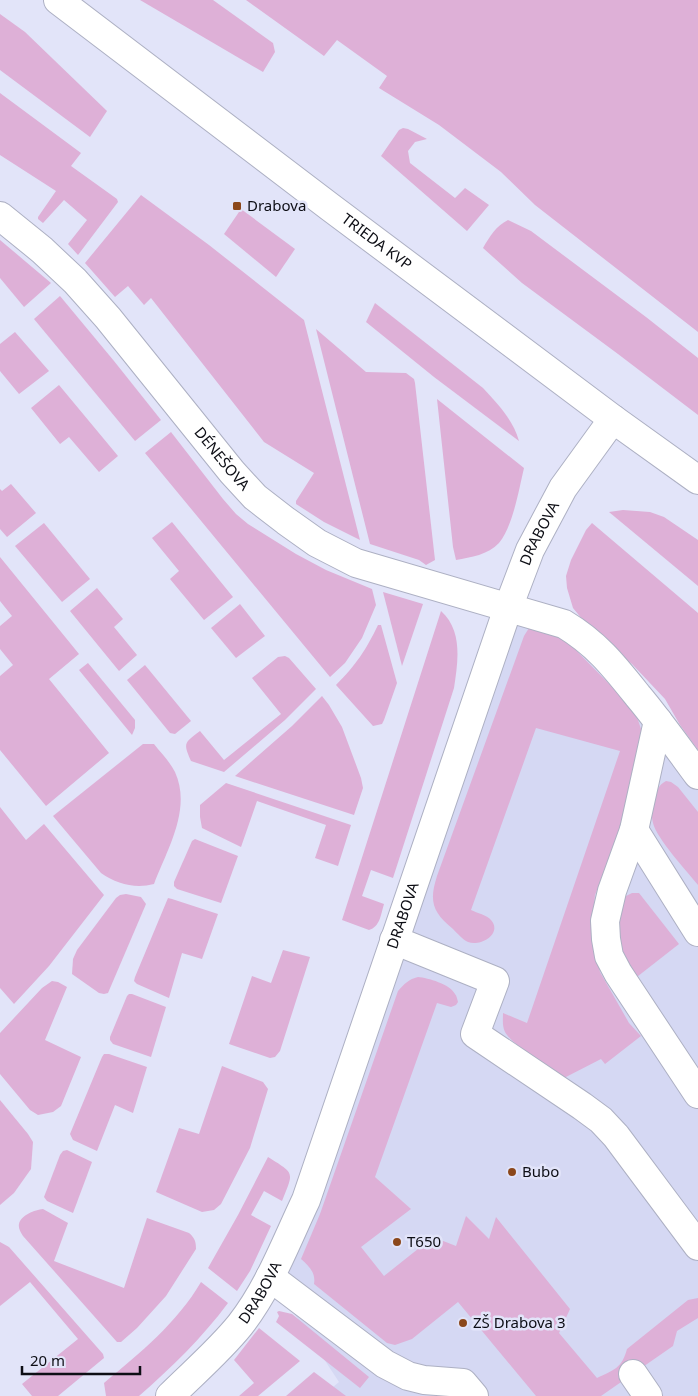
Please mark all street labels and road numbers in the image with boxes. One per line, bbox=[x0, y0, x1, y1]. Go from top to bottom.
street label: TRIEDA KVP bbox=[338, 208, 416, 274]
street label: DÉNEŠOVA bbox=[190, 422, 255, 494]
street label: DRABOVA bbox=[514, 497, 563, 568]
street label: DRABOVA bbox=[381, 879, 423, 951]
street label: DRABOVA bbox=[233, 1257, 286, 1327]

